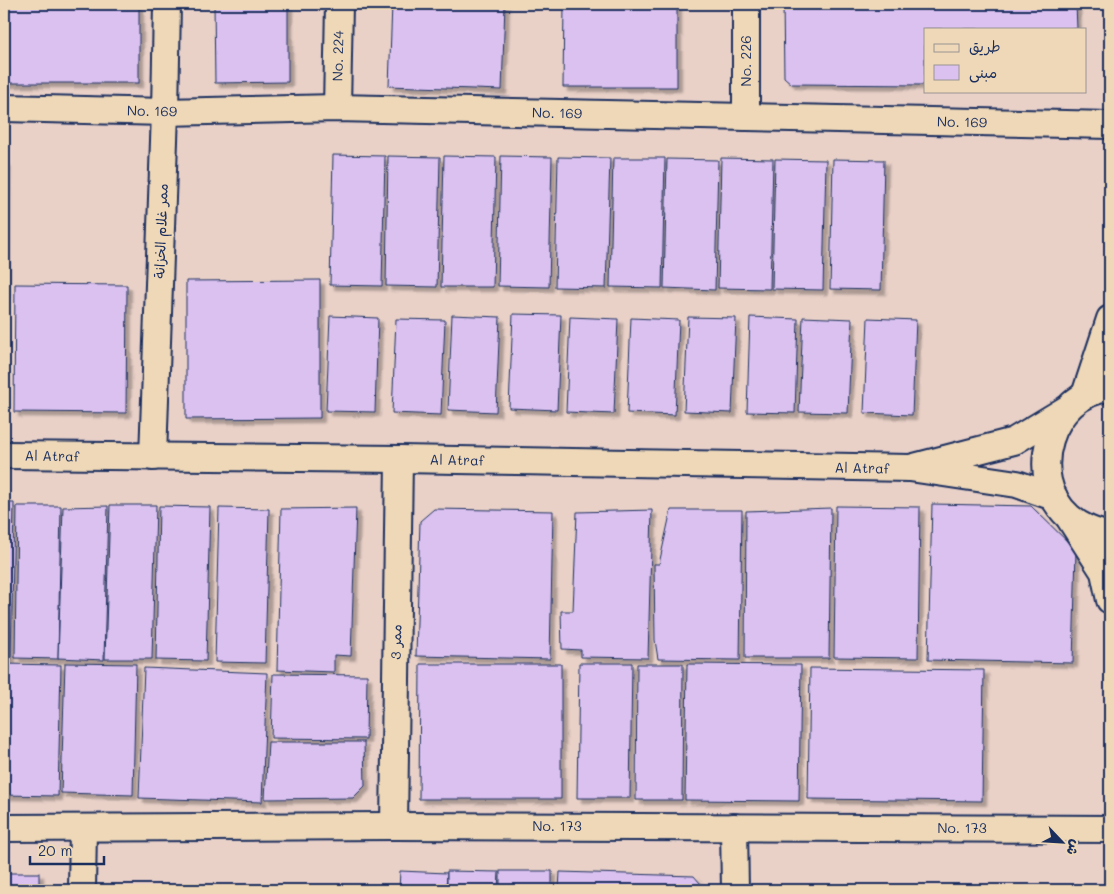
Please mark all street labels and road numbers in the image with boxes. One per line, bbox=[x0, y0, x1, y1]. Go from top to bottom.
street label: No. 224 bbox=[328, 30, 347, 82]
street label: No. 226 bbox=[736, 35, 755, 87]
street label: No. 169 bbox=[127, 101, 177, 120]
street label: No. 169 bbox=[532, 103, 582, 122]
street label: No. 169 bbox=[937, 112, 987, 131]
street label: ممر غلام الخزانة bbox=[149, 183, 174, 279]
street label: Al Atraf bbox=[24, 446, 80, 465]
street label: Al Atraf bbox=[429, 450, 485, 469]
street label: Al Atraf bbox=[834, 458, 890, 477]
street label: ممر 3 bbox=[386, 624, 405, 660]
street label: No. 173 bbox=[532, 816, 582, 835]
street label: No. 173 bbox=[937, 818, 987, 837]

